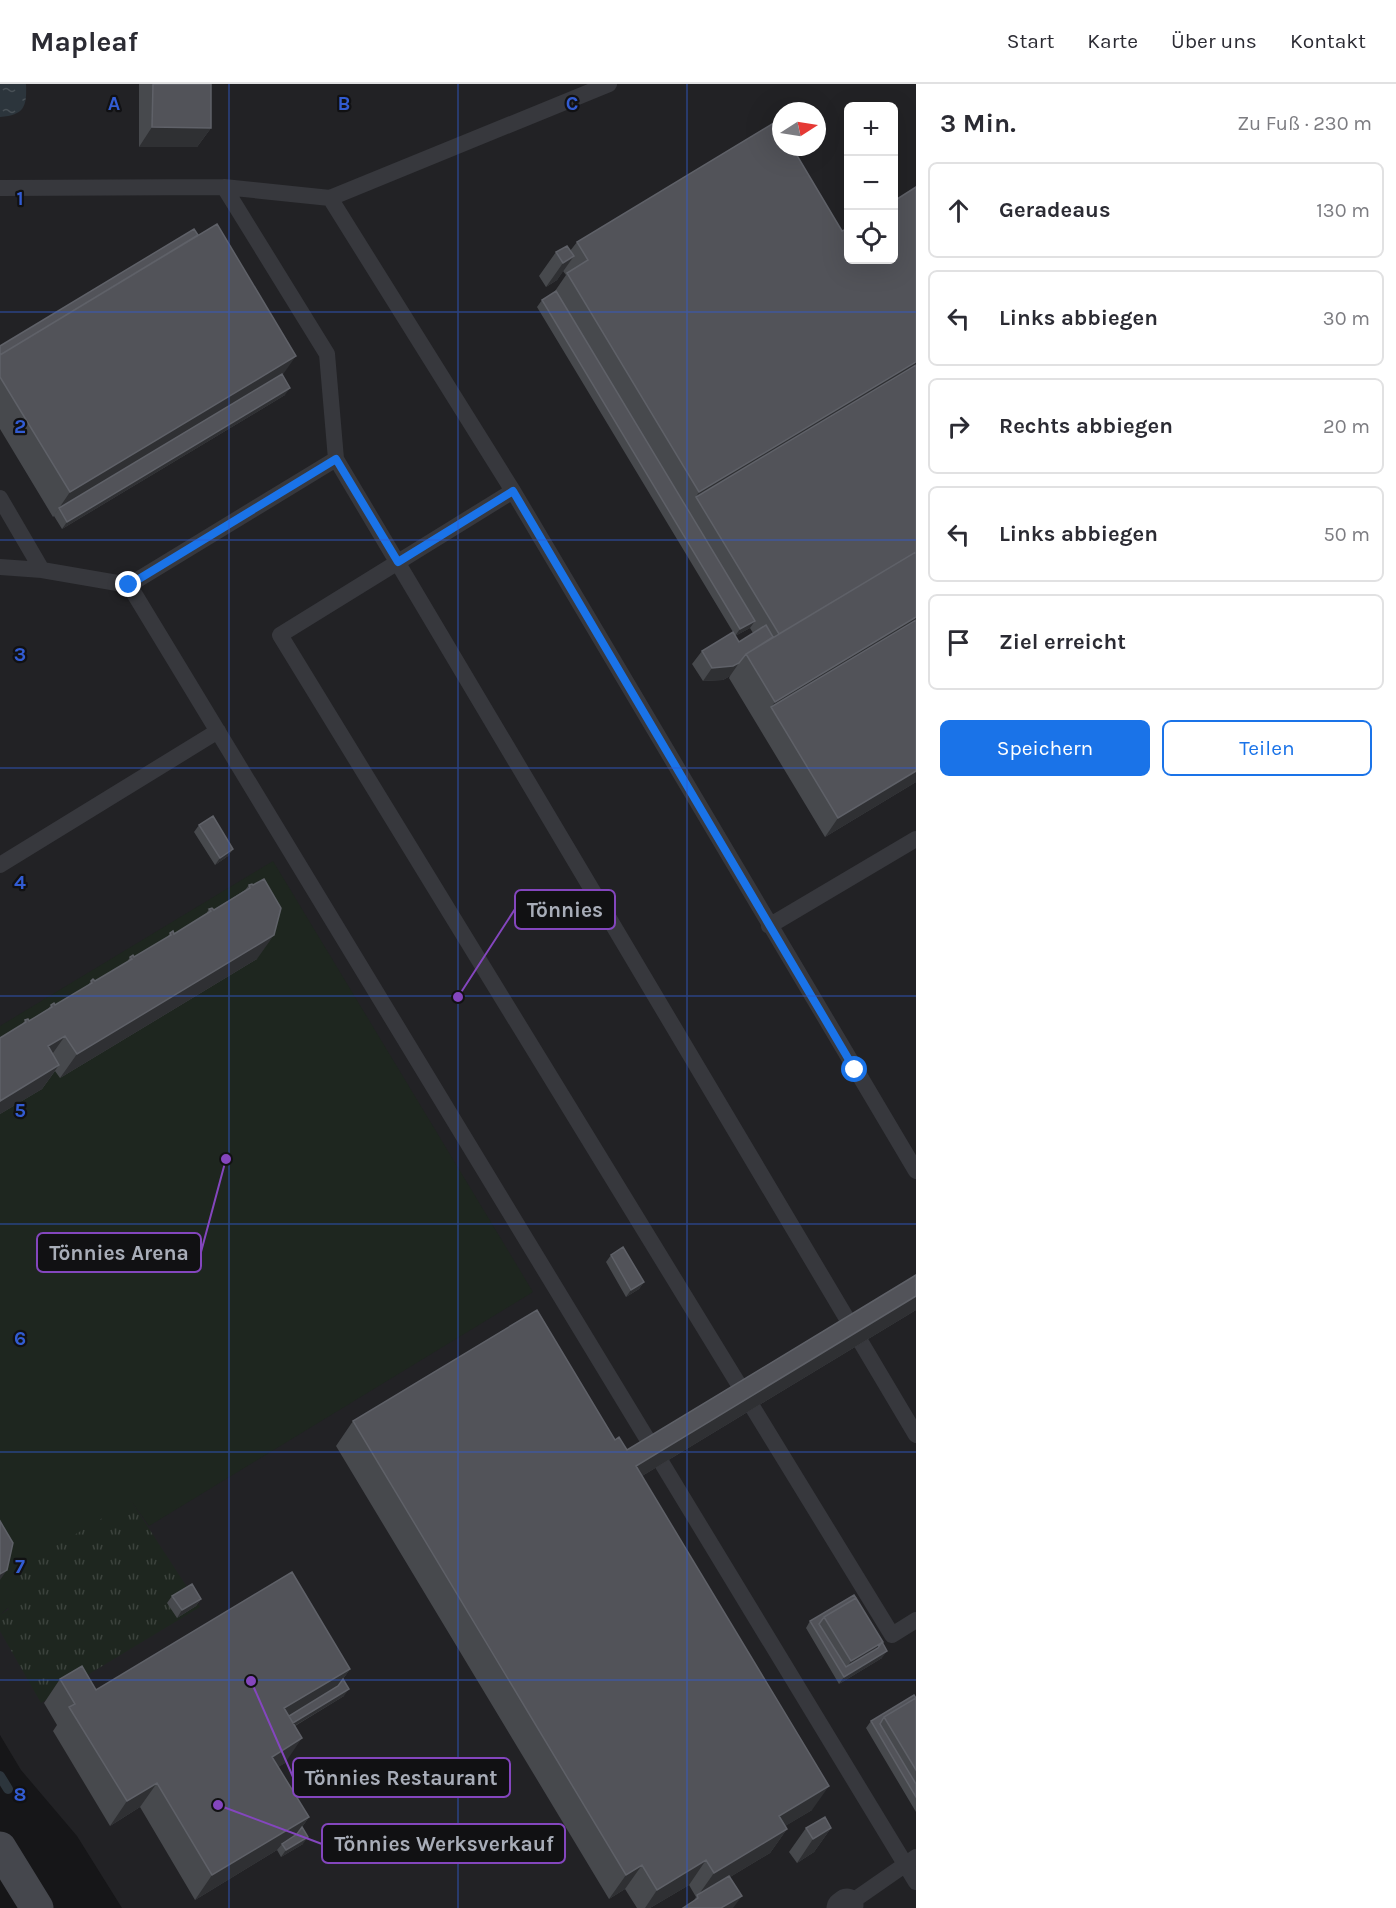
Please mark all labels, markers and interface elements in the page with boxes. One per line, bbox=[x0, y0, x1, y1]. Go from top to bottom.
text: Mapleaf bbox=[30, 25, 138, 58]
text: Start bbox=[1007, 29, 1054, 53]
text: Karte bbox=[1087, 29, 1138, 53]
text: Über uns bbox=[1171, 29, 1257, 53]
text: Kontakt bbox=[1290, 29, 1366, 53]
text: A bbox=[108, 92, 121, 115]
text: B bbox=[338, 92, 350, 115]
text: C bbox=[566, 92, 578, 115]
north arrow bbox=[772, 102, 826, 156]
map controls bbox=[844, 102, 898, 264]
button: + bbox=[844, 102, 898, 156]
text: 3 Min. bbox=[940, 108, 1016, 139]
text: Zu Fuß · 230 m bbox=[1237, 112, 1372, 135]
button: − bbox=[844, 156, 898, 210]
text: 1 bbox=[16, 187, 24, 210]
icon: ahead bbox=[942, 194, 975, 227]
text: Geradeaus bbox=[999, 197, 1111, 223]
text: 130 m bbox=[1316, 199, 1370, 222]
button: locate bbox=[844, 210, 898, 264]
icon: left bbox=[942, 302, 975, 335]
text: Links abbiegen bbox=[999, 305, 1158, 331]
text: 30 m bbox=[1323, 307, 1370, 330]
icon: right bbox=[942, 410, 975, 443]
text: Rechts abbiegen bbox=[999, 413, 1173, 439]
text: 2 bbox=[14, 415, 26, 438]
text: 20 m bbox=[1323, 415, 1370, 438]
icon: left bbox=[942, 518, 975, 551]
text: Links abbiegen bbox=[999, 521, 1158, 547]
text: 50 m bbox=[1323, 523, 1370, 546]
route end bbox=[115, 571, 141, 597]
icon: arrive bbox=[942, 626, 975, 659]
text: Ziel erreicht bbox=[999, 629, 1126, 655]
text: 3 bbox=[14, 643, 26, 666]
button: Speichern bbox=[940, 720, 1150, 776]
button: Teilen bbox=[1162, 720, 1372, 776]
text: 4 bbox=[14, 871, 26, 894]
callout: Tönnies bbox=[515, 890, 615, 929]
text: Tönnies bbox=[527, 898, 603, 922]
route start bbox=[841, 1056, 867, 1082]
text: 5 bbox=[14, 1099, 26, 1122]
callout: Tönnies Arena bbox=[37, 1233, 201, 1272]
text: Tönnies Arena bbox=[49, 1241, 189, 1265]
text: 6 bbox=[14, 1327, 26, 1350]
text: 7 bbox=[15, 1555, 25, 1578]
callout: Tönnies Restaurant bbox=[293, 1758, 510, 1797]
text: Tönnies Restaurant bbox=[304, 1766, 498, 1790]
text: 8 bbox=[14, 1783, 26, 1806]
callout: Tönnies Werksverkauf bbox=[322, 1824, 565, 1863]
text: Tönnies Werksverkauf bbox=[334, 1832, 554, 1856]

